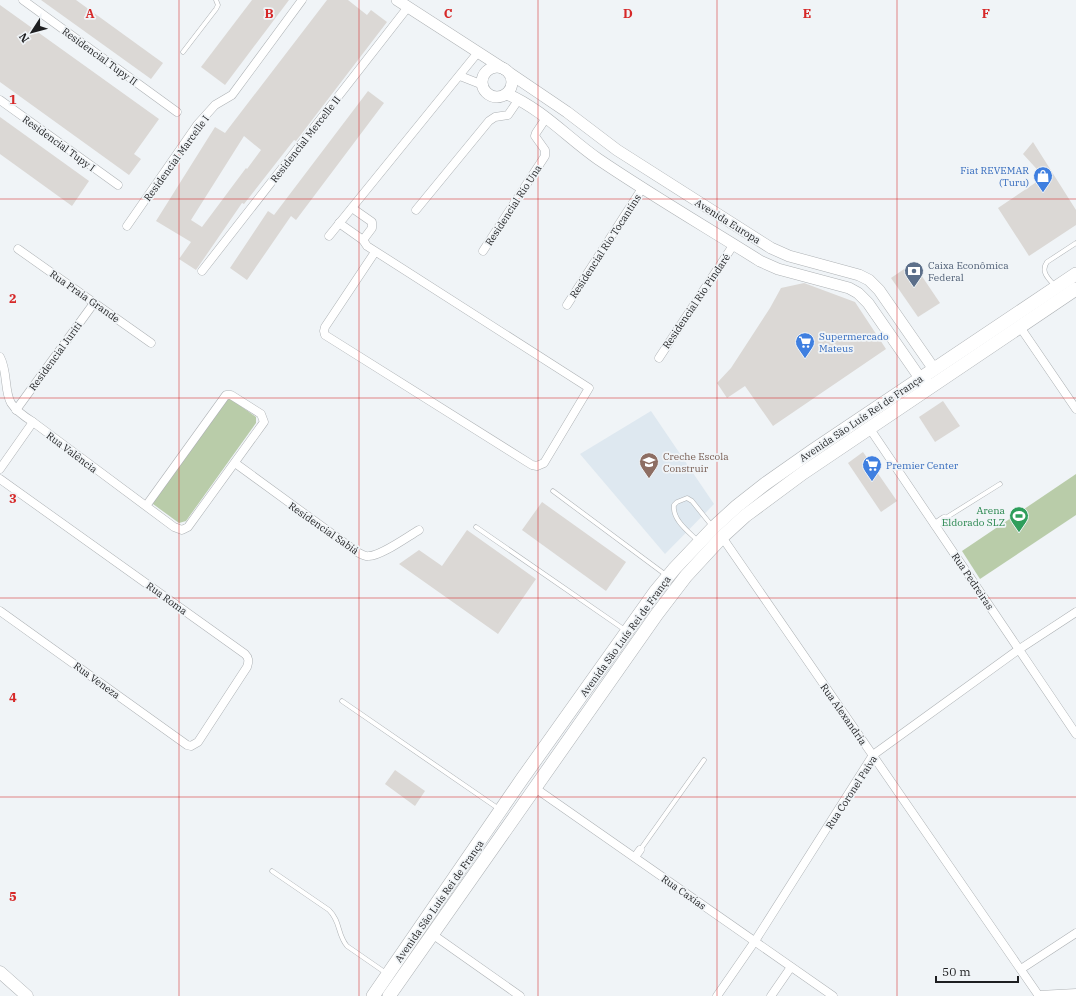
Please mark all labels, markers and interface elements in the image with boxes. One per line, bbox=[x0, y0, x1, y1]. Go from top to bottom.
text: A bbox=[85, 5, 95, 22]
text: B bbox=[264, 5, 274, 22]
text: C bbox=[444, 5, 453, 22]
text: D bbox=[623, 5, 633, 22]
text: E bbox=[803, 5, 811, 22]
text: F bbox=[982, 5, 990, 22]
north arrow bbox=[12, 12, 52, 52]
street label: Residencial Tupy II bbox=[59, 25, 140, 88]
text: N bbox=[16, 30, 32, 46]
text: 1 bbox=[9, 91, 17, 108]
street label: Residencial Mercelle II bbox=[268, 93, 343, 185]
street label: Residencial Tupy I bbox=[20, 113, 98, 174]
street label: Residencial Marcelle I bbox=[141, 113, 212, 204]
street label: Residencial Rio Una bbox=[482, 162, 545, 248]
place label: Fiat REVEMAR (Turu) bbox=[960, 164, 1029, 189]
shop icon: Fiat REVEMAR (Turu) bbox=[1032, 165, 1054, 193]
street label: Residencial Rio Tocantins bbox=[567, 192, 644, 301]
street label: Avenida Europa bbox=[692, 196, 763, 247]
street label: Residencial Rio Pindaré bbox=[660, 251, 733, 351]
place label: Caixa Econômica Federal bbox=[928, 259, 1009, 284]
bank icon: Caixa Econômica Federal bbox=[903, 260, 925, 288]
street label: Rua Praia Grande bbox=[47, 267, 122, 325]
text: 2 bbox=[9, 290, 17, 307]
street label: Residencial Juriti bbox=[26, 319, 85, 393]
place label: Supermercado Mateus bbox=[819, 330, 889, 355]
supermarket icon: Supermercado Mateus bbox=[794, 331, 816, 359]
street label: Avenida São Luís Rei de França bbox=[797, 372, 926, 465]
street label: Rua Valência bbox=[44, 429, 100, 476]
place label: Creche Escola Construir bbox=[663, 450, 729, 475]
school or university icon: Creche Escola Construir bbox=[638, 451, 660, 479]
supermarket icon: Premier Center bbox=[861, 454, 883, 482]
place label: Premier Center bbox=[886, 459, 959, 472]
text: 3 bbox=[9, 490, 17, 507]
street label: Residencial Sabiá bbox=[286, 499, 362, 558]
place label: Arena Eldorado SLZ bbox=[942, 504, 1006, 529]
sports icon: Arena Eldorado SLZ bbox=[1008, 505, 1030, 533]
street label: Rua Pedreiras bbox=[949, 550, 996, 612]
street label: Avenida São Luís Rei de França bbox=[577, 573, 674, 699]
street label: Rua Roma bbox=[144, 579, 190, 618]
street label: Rua Veneza bbox=[71, 659, 123, 702]
street label: Rua Alexandria bbox=[818, 681, 870, 748]
text: 4 bbox=[9, 689, 17, 706]
street label: Rua Coronel Paiva bbox=[823, 753, 880, 832]
street label: Avenida São Luís Rei de França bbox=[392, 837, 487, 965]
street label: Rua Caxias bbox=[659, 872, 709, 913]
text: 5 bbox=[9, 888, 17, 905]
scale bar bbox=[936, 958, 1018, 984]
text: 50 m bbox=[942, 964, 971, 979]

